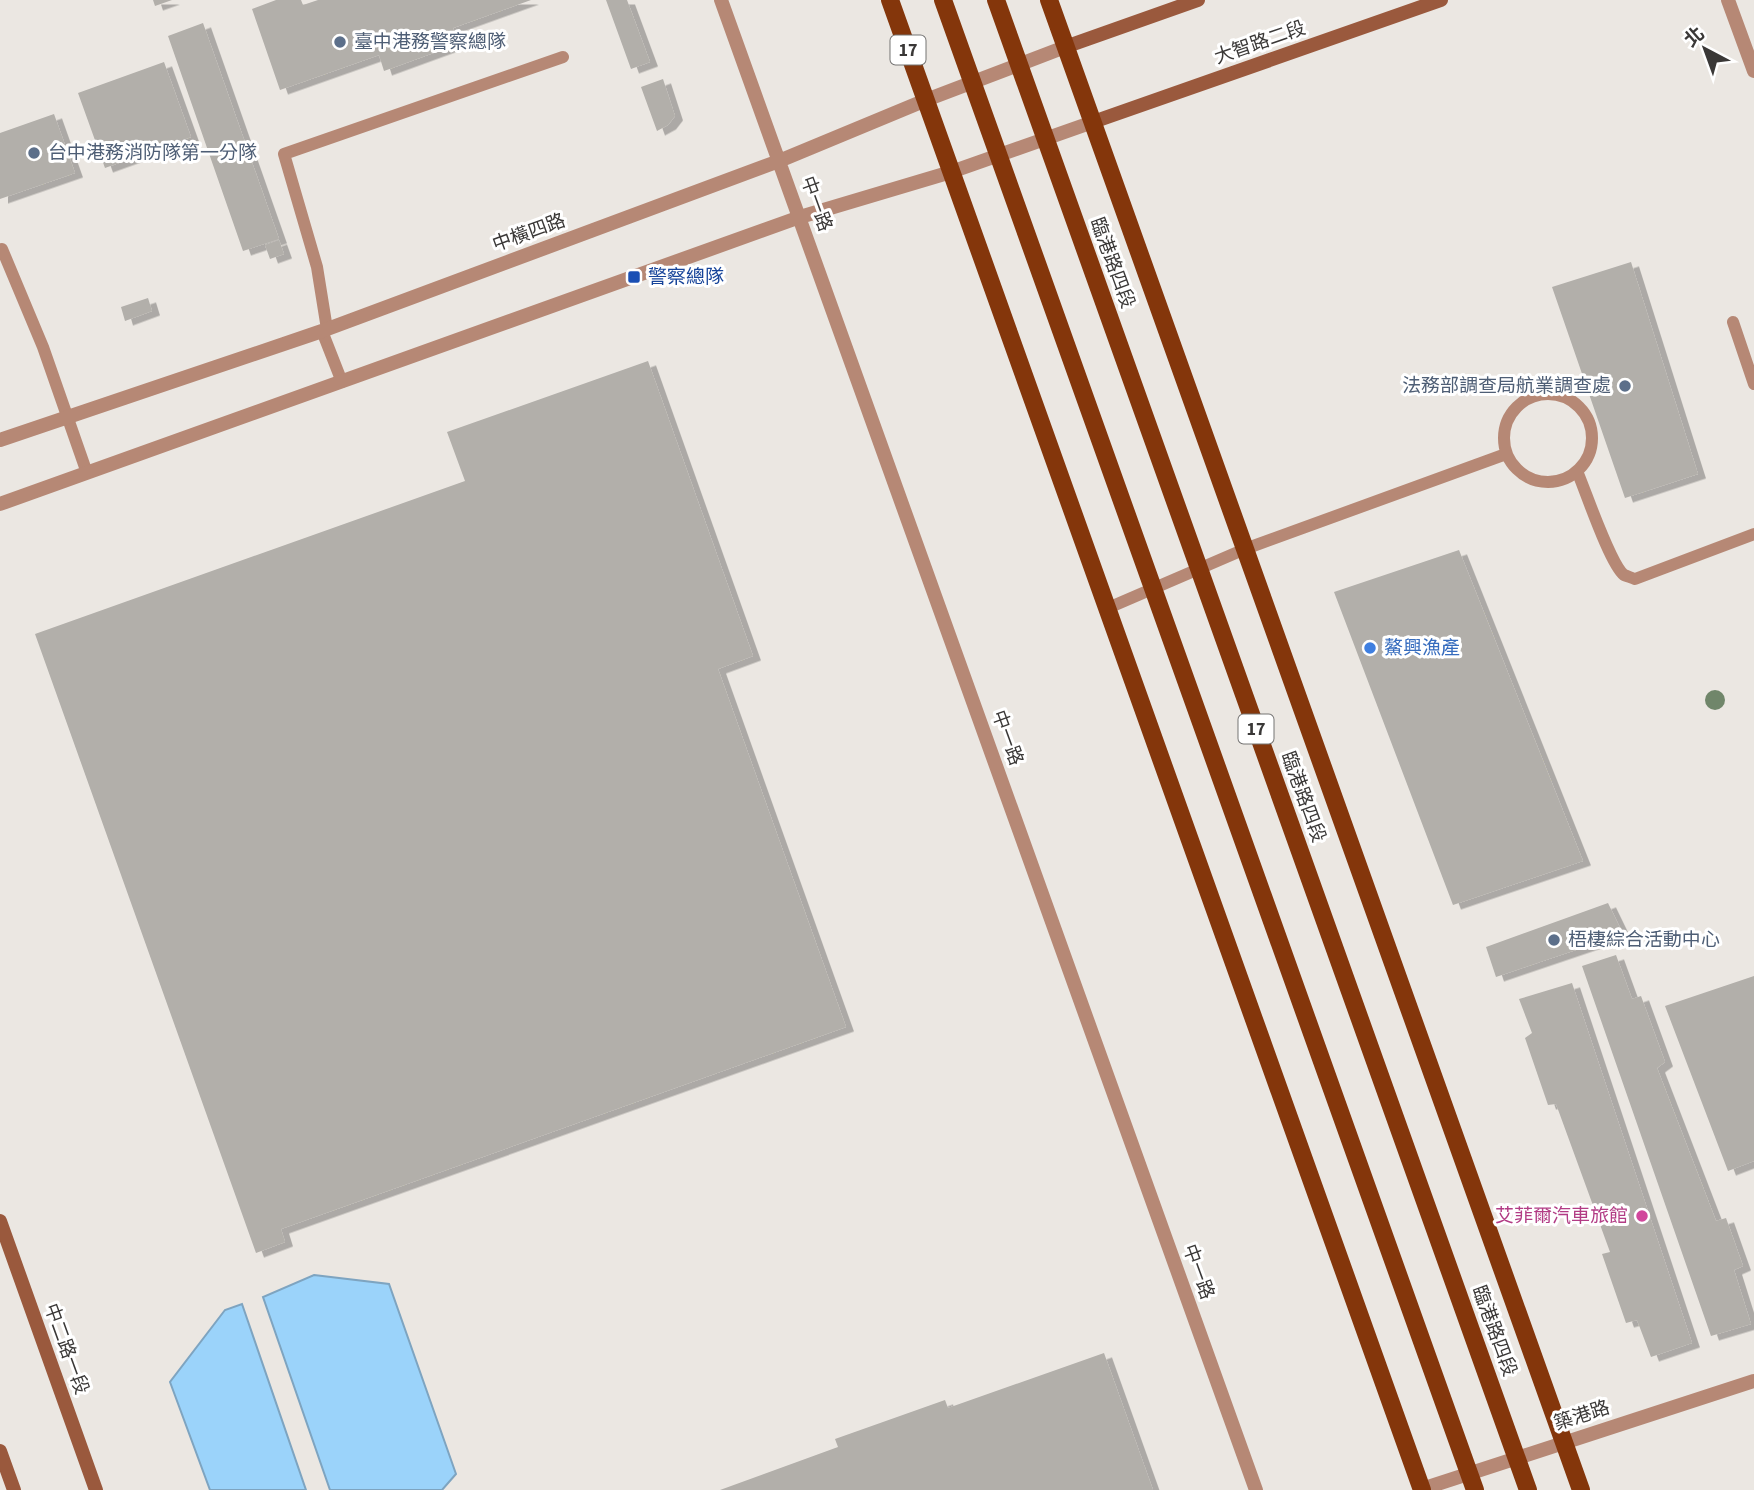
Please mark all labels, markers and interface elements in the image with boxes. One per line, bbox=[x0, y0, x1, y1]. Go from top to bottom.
north arrow bbox=[1670, 14, 1740, 84]
street label: 大智路二段 bbox=[1211, 15, 1309, 71]
text: 北 bbox=[1679, 21, 1711, 54]
place label: 臺中港務警察總隊 bbox=[354, 29, 506, 56]
marker: 臺中港務警察總隊 bbox=[332, 34, 348, 50]
road number: 17 bbox=[890, 36, 926, 64]
place label: 台中港務消防隊第一分隊 bbox=[48, 140, 257, 167]
marker: 台中港務消防隊第一分隊 bbox=[26, 145, 42, 161]
street label: 中一路 bbox=[794, 173, 838, 235]
street label: 中橫四路 bbox=[489, 207, 569, 259]
street label: 臨港路四段 bbox=[1083, 214, 1141, 312]
place label: 警察總隊 bbox=[648, 264, 724, 291]
marker: 警察總隊 bbox=[626, 269, 642, 285]
place label: 法務部調查局航業調查處 bbox=[1402, 373, 1611, 400]
marker: 法務部調查局航業調查處 bbox=[1617, 378, 1633, 394]
place label: 鰲興漁產 bbox=[1384, 635, 1460, 662]
marker: 鰲興漁產 bbox=[1362, 640, 1378, 656]
street label: 中一路 bbox=[985, 707, 1029, 769]
road number: 17 bbox=[1238, 714, 1274, 744]
street label: 臨港路四段 bbox=[1274, 748, 1332, 846]
place label: 梧棲綜合活動中心 bbox=[1568, 927, 1720, 954]
marker: 梧棲綜合活動中心 bbox=[1546, 932, 1562, 948]
place label: 艾菲爾汽車旅館 bbox=[1495, 1203, 1628, 1230]
marker: 艾菲爾汽車旅館 bbox=[1634, 1208, 1650, 1224]
street label: 中一路 bbox=[1176, 1241, 1220, 1303]
street label: 臨港路四段 bbox=[1465, 1282, 1523, 1380]
street label: 中二路一段 bbox=[37, 1300, 95, 1398]
street label: 築港路 bbox=[1551, 1394, 1613, 1438]

